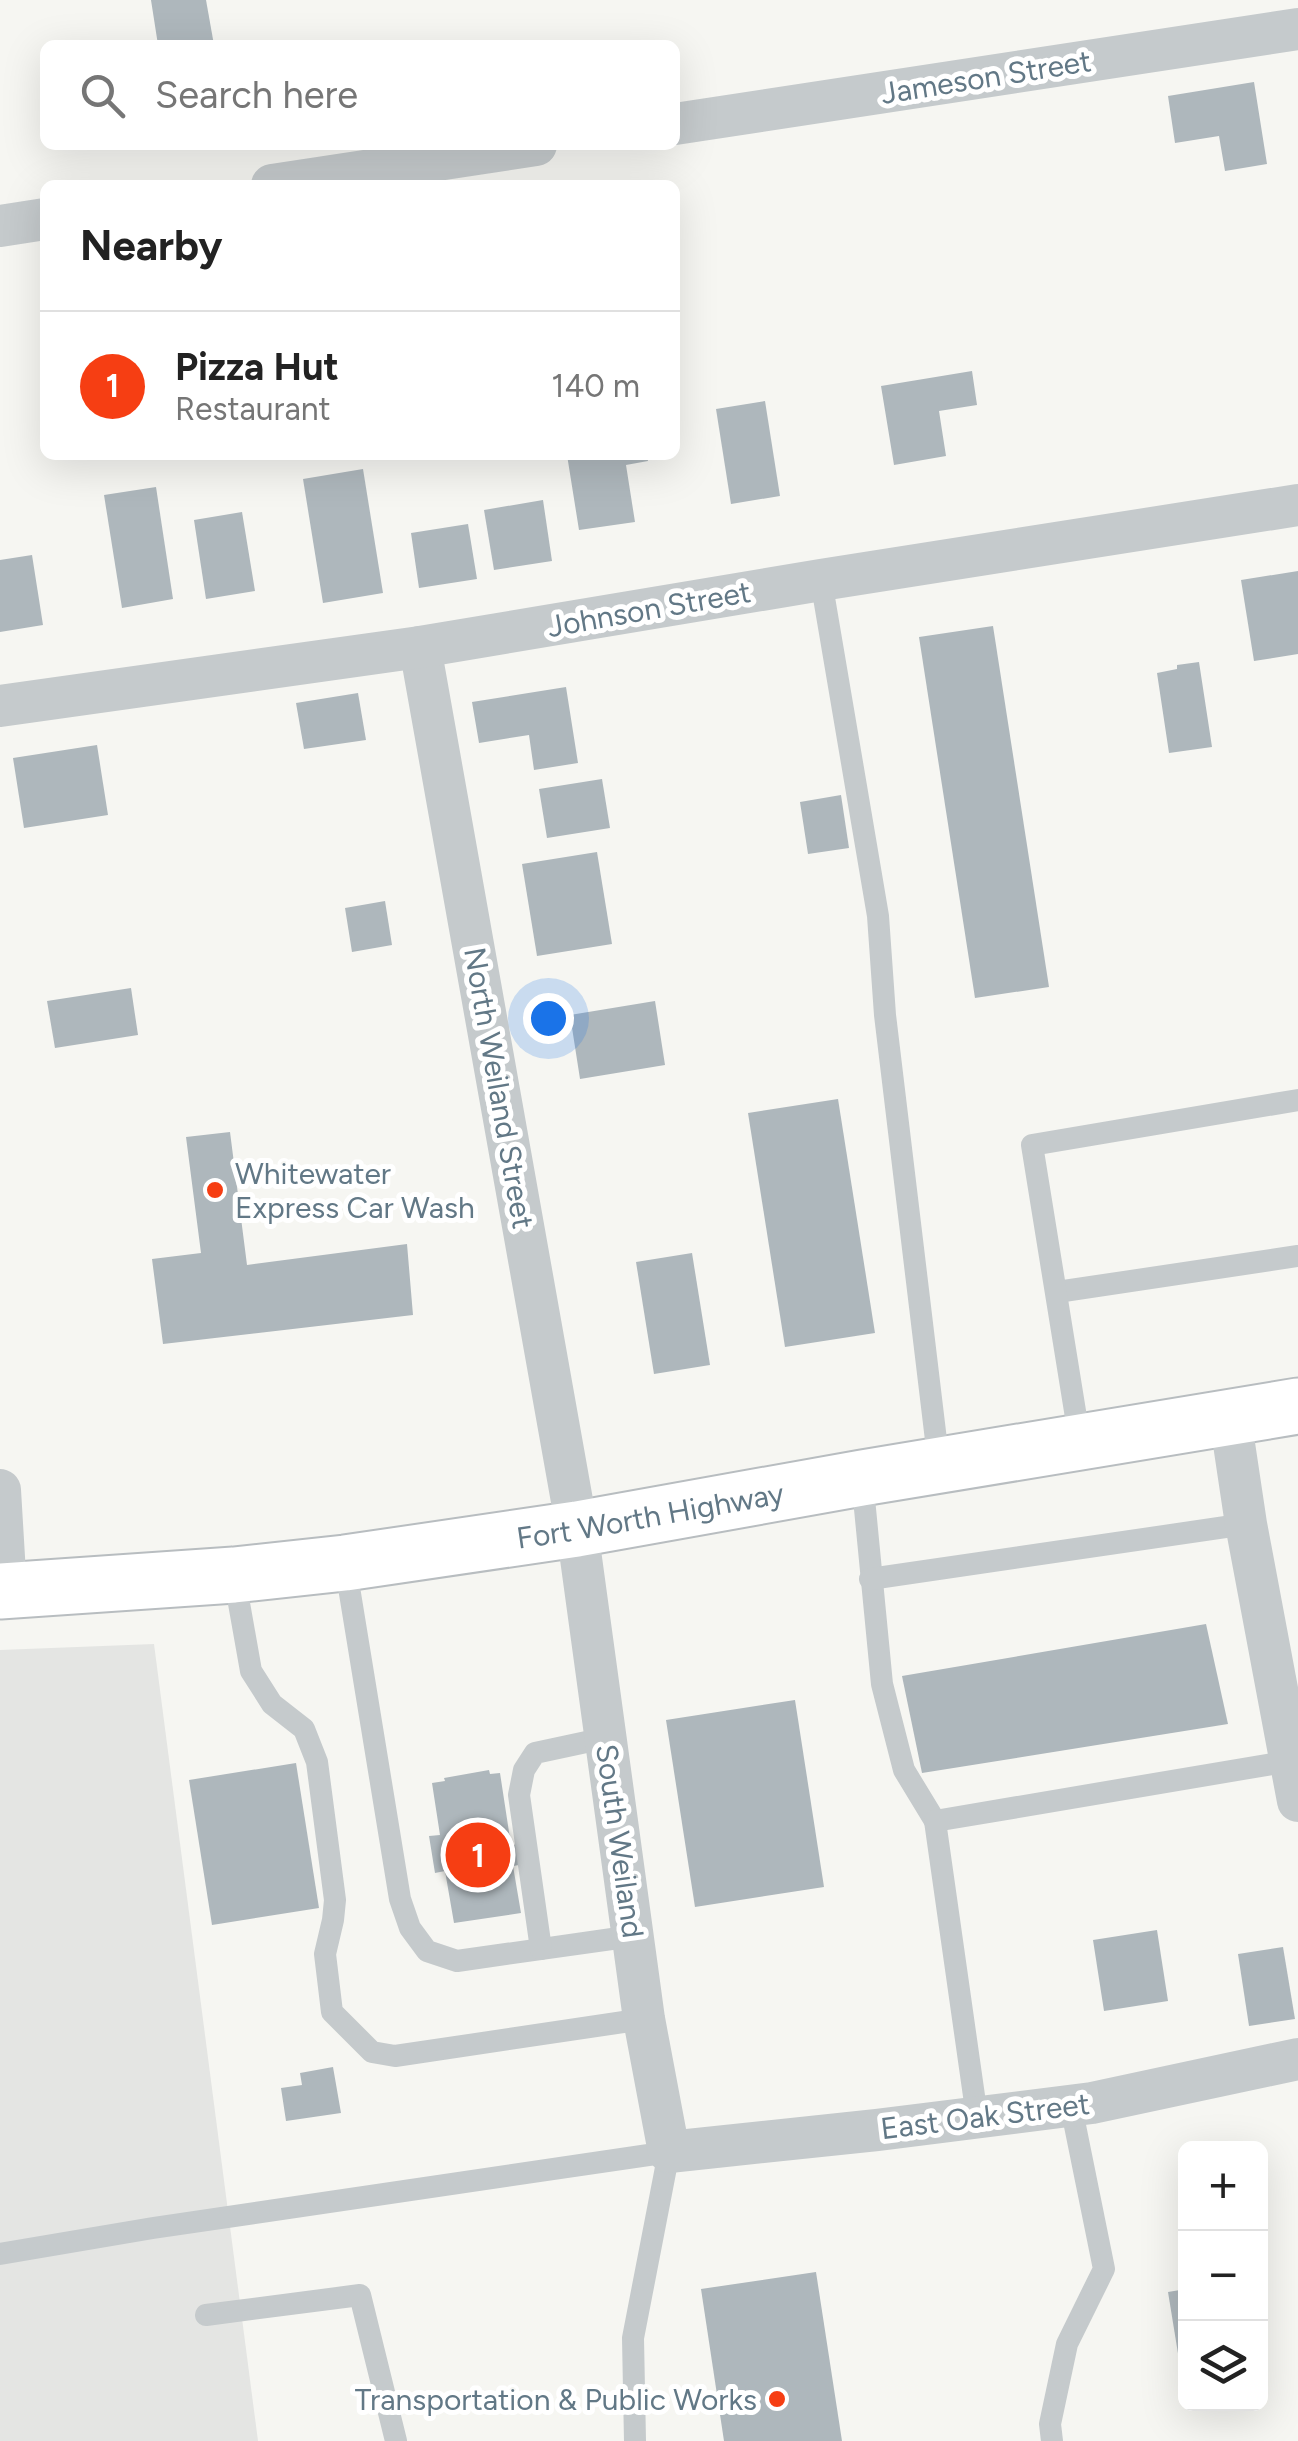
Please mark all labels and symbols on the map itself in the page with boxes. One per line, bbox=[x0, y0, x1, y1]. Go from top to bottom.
street label: Jameson Street bbox=[878, 42, 1094, 112]
street label: Johnson Street bbox=[544, 573, 754, 645]
street label: North Weiland Street bbox=[456, 945, 542, 1231]
your location bbox=[523, 993, 574, 1044]
place label: Whitewater Express Car Wash bbox=[235, 1155, 475, 1226]
marker: Whitewater Express Car Wash bbox=[204, 1179, 226, 1201]
street label: Fort Worth Highway bbox=[514, 1474, 787, 1556]
street label: South Weiland bbox=[588, 1742, 652, 1940]
pin: 1 bbox=[446, 1818, 510, 1892]
street label: East Oak Street bbox=[878, 2085, 1092, 2147]
place label: Transportation & Public Works bbox=[355, 2381, 757, 2418]
marker: Transportation & Public Works bbox=[766, 2388, 788, 2410]

